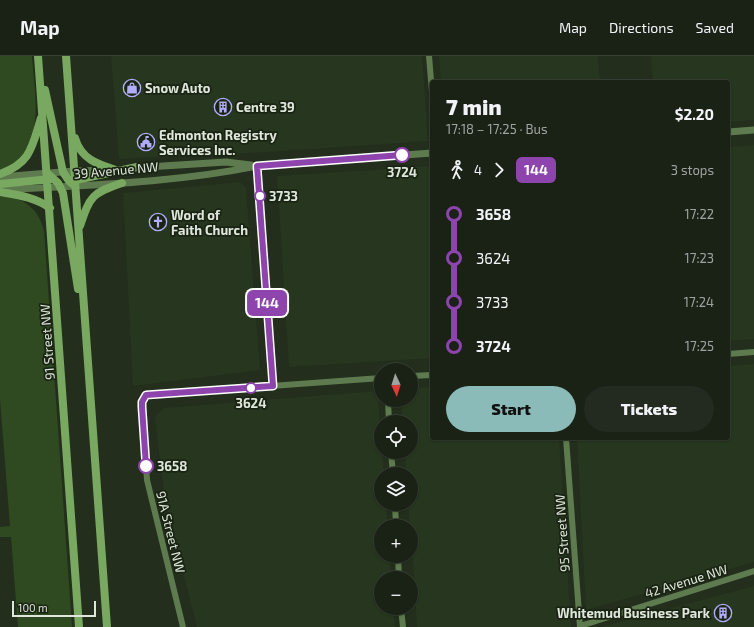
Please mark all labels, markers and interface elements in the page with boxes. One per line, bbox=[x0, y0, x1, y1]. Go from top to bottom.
text: Map bbox=[20, 16, 60, 39]
text: Map bbox=[559, 19, 587, 36]
text: Directions bbox=[609, 19, 674, 36]
text: Saved bbox=[696, 19, 734, 36]
shop icon: Snow Auto bbox=[122, 78, 142, 98]
place label: Snow Auto bbox=[145, 80, 211, 96]
text: 7 min bbox=[446, 93, 502, 119]
building icon: Centre 39 bbox=[213, 97, 233, 117]
place label: Centre 39 bbox=[236, 99, 295, 115]
text: $2.20 bbox=[675, 105, 714, 123]
text: 17:18 – 17:25 · Bus bbox=[446, 121, 548, 137]
place label: Edmonton Registry Services Inc. bbox=[159, 127, 277, 158]
public building icon: Edmonton Registry Services Inc. bbox=[136, 132, 156, 152]
marker: 3724 bbox=[394, 147, 410, 163]
street label: 39 Avenue NW bbox=[73, 158, 159, 182]
icon: walk bbox=[446, 159, 468, 181]
icon: forward bbox=[488, 159, 510, 181]
text: 144 bbox=[524, 161, 548, 178]
text: 4 bbox=[474, 162, 482, 178]
text: 3 stops bbox=[671, 162, 714, 178]
place label: 3724 bbox=[387, 164, 417, 180]
place label: 3733 bbox=[269, 188, 298, 204]
marker: 3733 bbox=[254, 190, 266, 202]
text: 3658 bbox=[476, 205, 511, 223]
text: 17:22 bbox=[684, 206, 714, 222]
place label: Word of Faith Church bbox=[171, 207, 248, 238]
church icon: Word of Faith Church bbox=[148, 212, 168, 232]
text: 3624 bbox=[476, 249, 511, 267]
text: 17:23 bbox=[685, 250, 714, 266]
line badge: 144 bbox=[244, 290, 290, 316]
text: 3733 bbox=[476, 293, 509, 311]
text: 144 bbox=[255, 294, 279, 311]
text: 17:24 bbox=[684, 294, 714, 310]
street label: 91 Street NW bbox=[36, 304, 58, 380]
text: 3724 bbox=[476, 337, 511, 355]
text: 17:25 bbox=[685, 338, 714, 354]
north arrow bbox=[374, 363, 418, 407]
map controls bbox=[374, 363, 418, 615]
marker: 3624 bbox=[245, 382, 257, 394]
button: Start bbox=[446, 386, 576, 432]
button: Tickets bbox=[584, 386, 714, 432]
place label: 3624 bbox=[236, 395, 266, 411]
button: locate bbox=[374, 415, 418, 459]
marker: 3658 bbox=[138, 458, 154, 474]
place label: 3658 bbox=[157, 458, 187, 474]
button: layers bbox=[374, 467, 418, 511]
street label: 91A Street NW bbox=[153, 489, 189, 575]
street label: 95 Street NW bbox=[551, 494, 573, 572]
button: + bbox=[374, 519, 418, 563]
street label: 42 Avenue NW bbox=[643, 561, 729, 601]
button: − bbox=[374, 571, 418, 615]
scale bar bbox=[12, 599, 96, 618]
text: 100 m bbox=[18, 601, 48, 614]
building icon: Whitemud Business Park bbox=[713, 603, 733, 623]
place label: Whitemud Business Park bbox=[557, 605, 711, 621]

